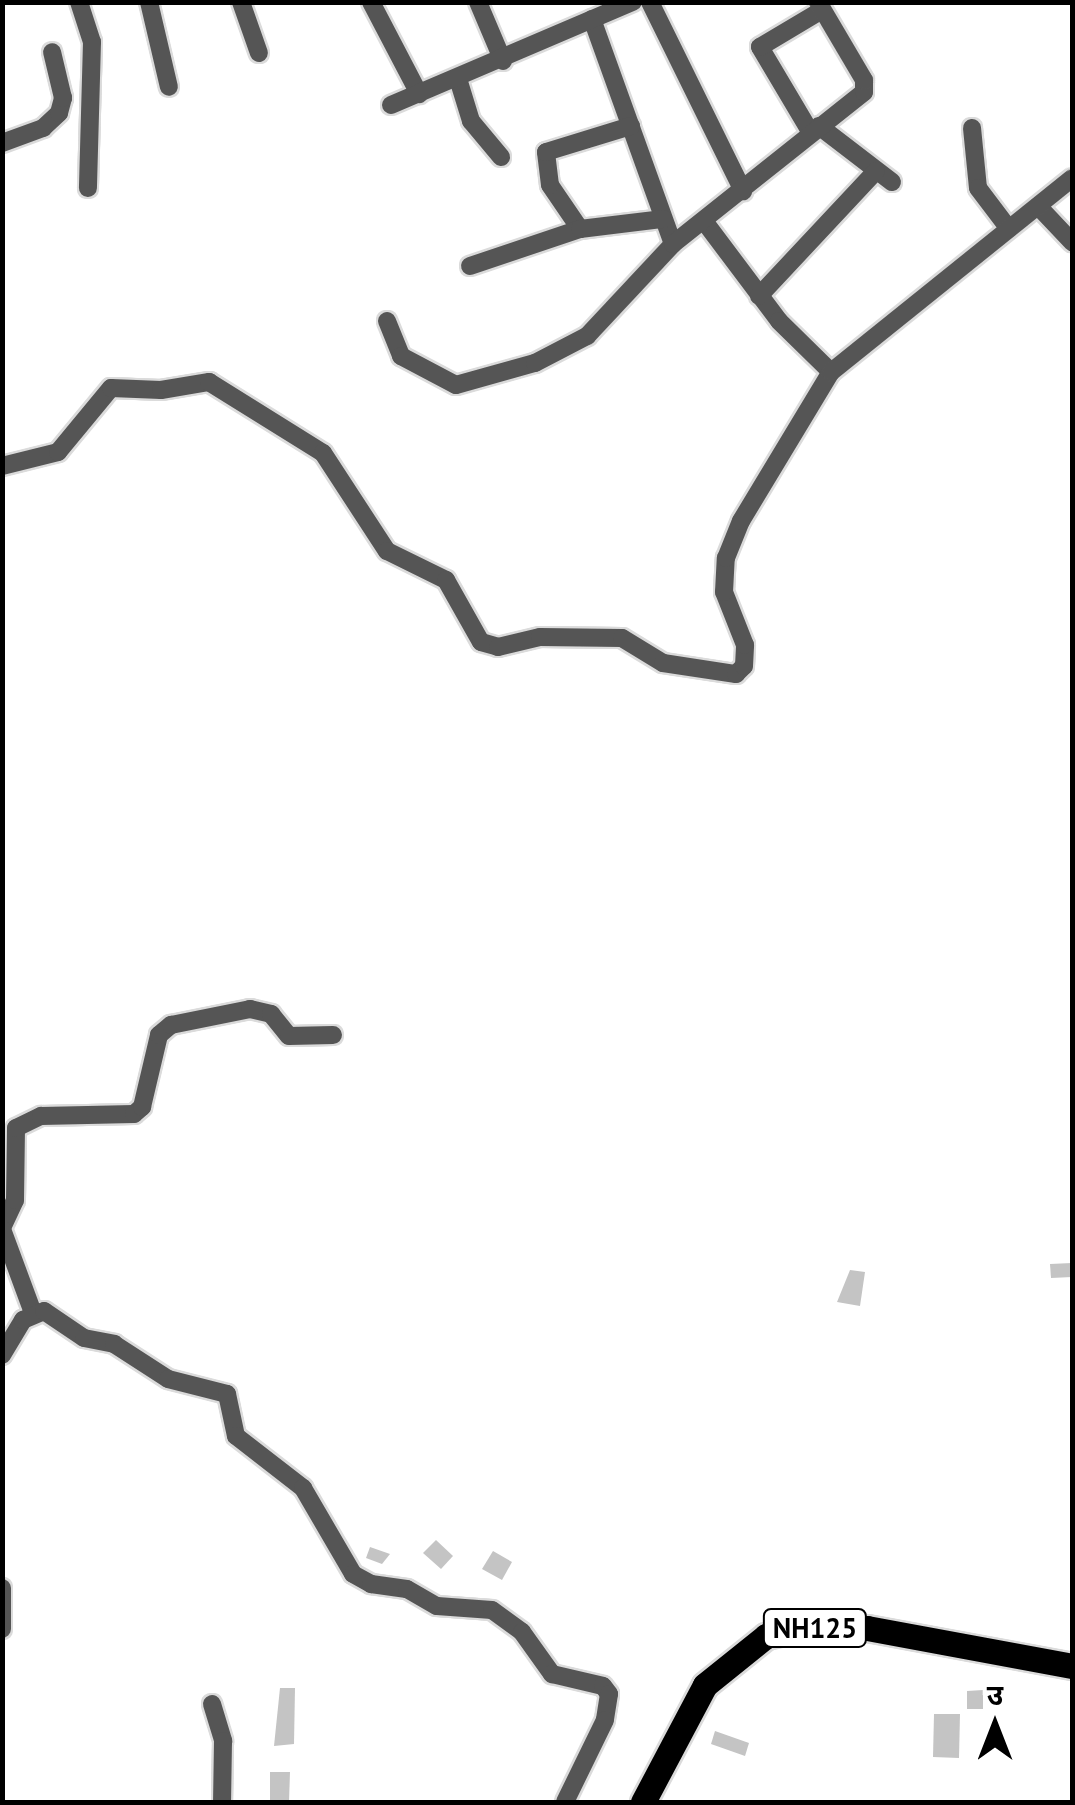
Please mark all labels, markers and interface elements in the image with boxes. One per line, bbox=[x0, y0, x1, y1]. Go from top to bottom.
road number: NH125 bbox=[762, 1605, 868, 1651]
north arrow bbox=[945, 1675, 1045, 1775]
text: उ bbox=[987, 1676, 1003, 1713]

